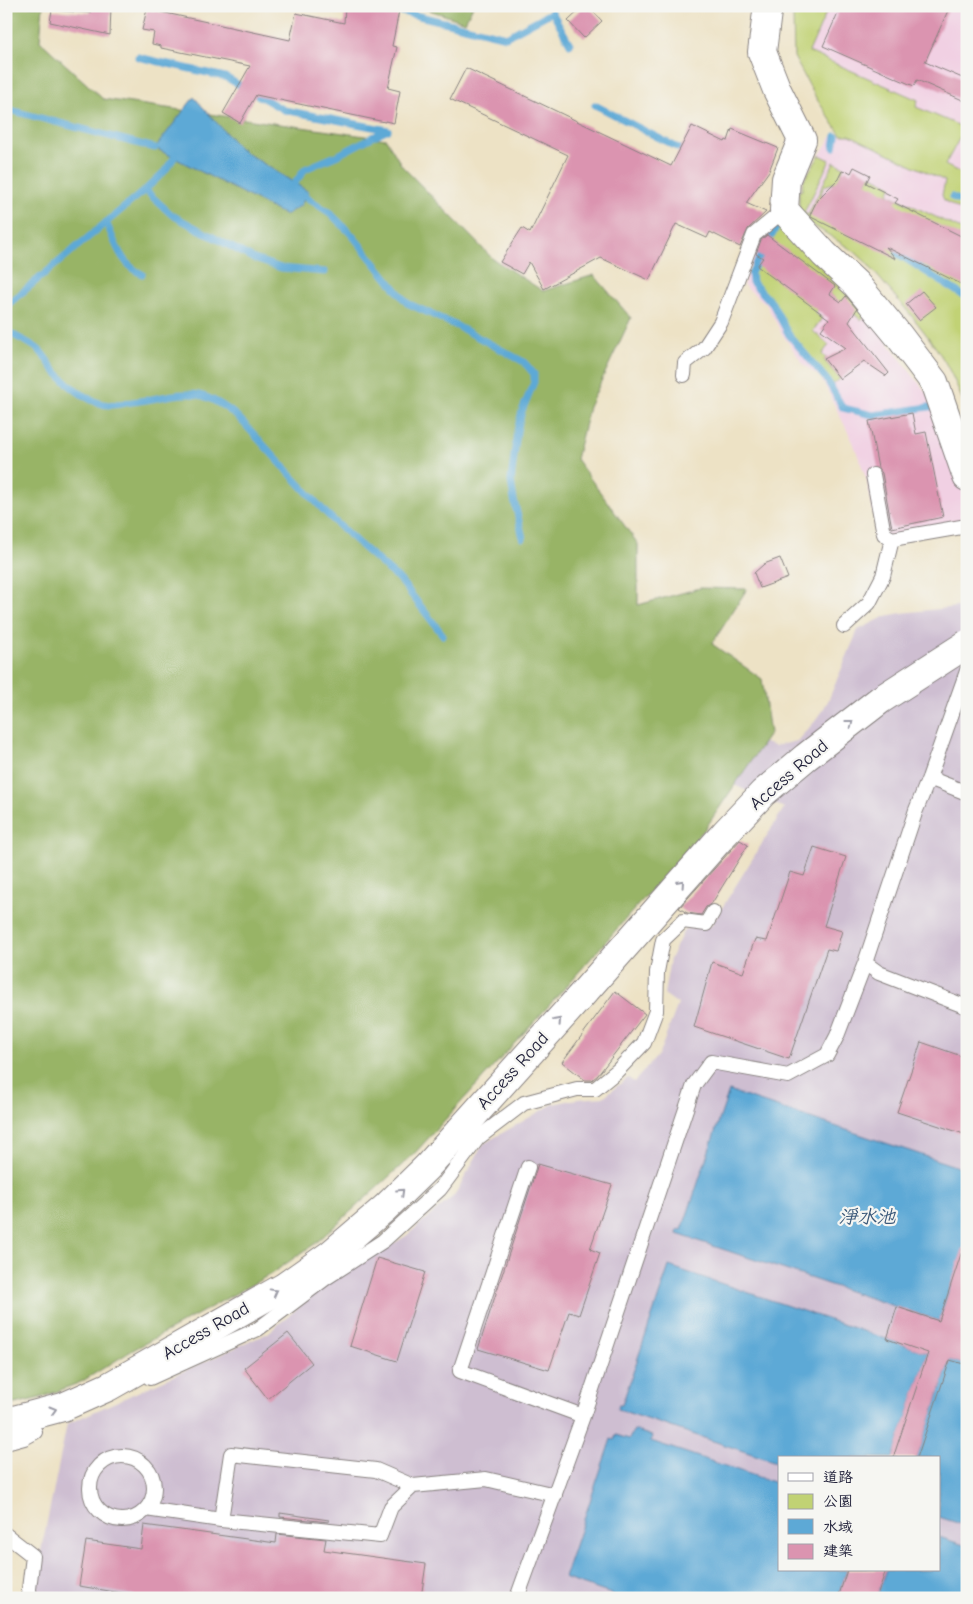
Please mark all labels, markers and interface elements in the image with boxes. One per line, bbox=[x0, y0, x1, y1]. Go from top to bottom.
one-way arrow bbox=[844, 721, 853, 729]
street label: Access Road bbox=[746, 735, 832, 815]
one-way arrow bbox=[676, 879, 685, 888]
one-way arrow bbox=[552, 1018, 561, 1027]
street label: Access Road bbox=[473, 1028, 553, 1114]
one-way arrow bbox=[395, 1189, 404, 1198]
water label: 淨水池 bbox=[838, 1206, 896, 1228]
one-way arrow bbox=[268, 1289, 277, 1299]
street label: Access Road bbox=[159, 1298, 253, 1364]
one-way arrow bbox=[49, 1405, 58, 1416]
legend bbox=[778, 1456, 940, 1572]
text: 道路 bbox=[823, 1468, 853, 1486]
text: 公園 bbox=[823, 1492, 853, 1510]
text: 水域 bbox=[823, 1518, 853, 1536]
text: 建築 bbox=[823, 1542, 853, 1560]

